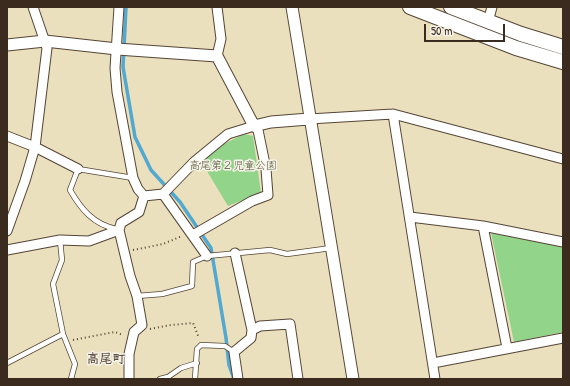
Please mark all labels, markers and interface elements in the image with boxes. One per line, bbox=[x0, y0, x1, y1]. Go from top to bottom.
scale bar bbox=[426, 16, 507, 42]
text: 50 m bbox=[431, 22, 452, 39]
park label: 高尾第２児童公園 bbox=[189, 159, 277, 173]
district label: 高尾町 bbox=[87, 352, 125, 368]

